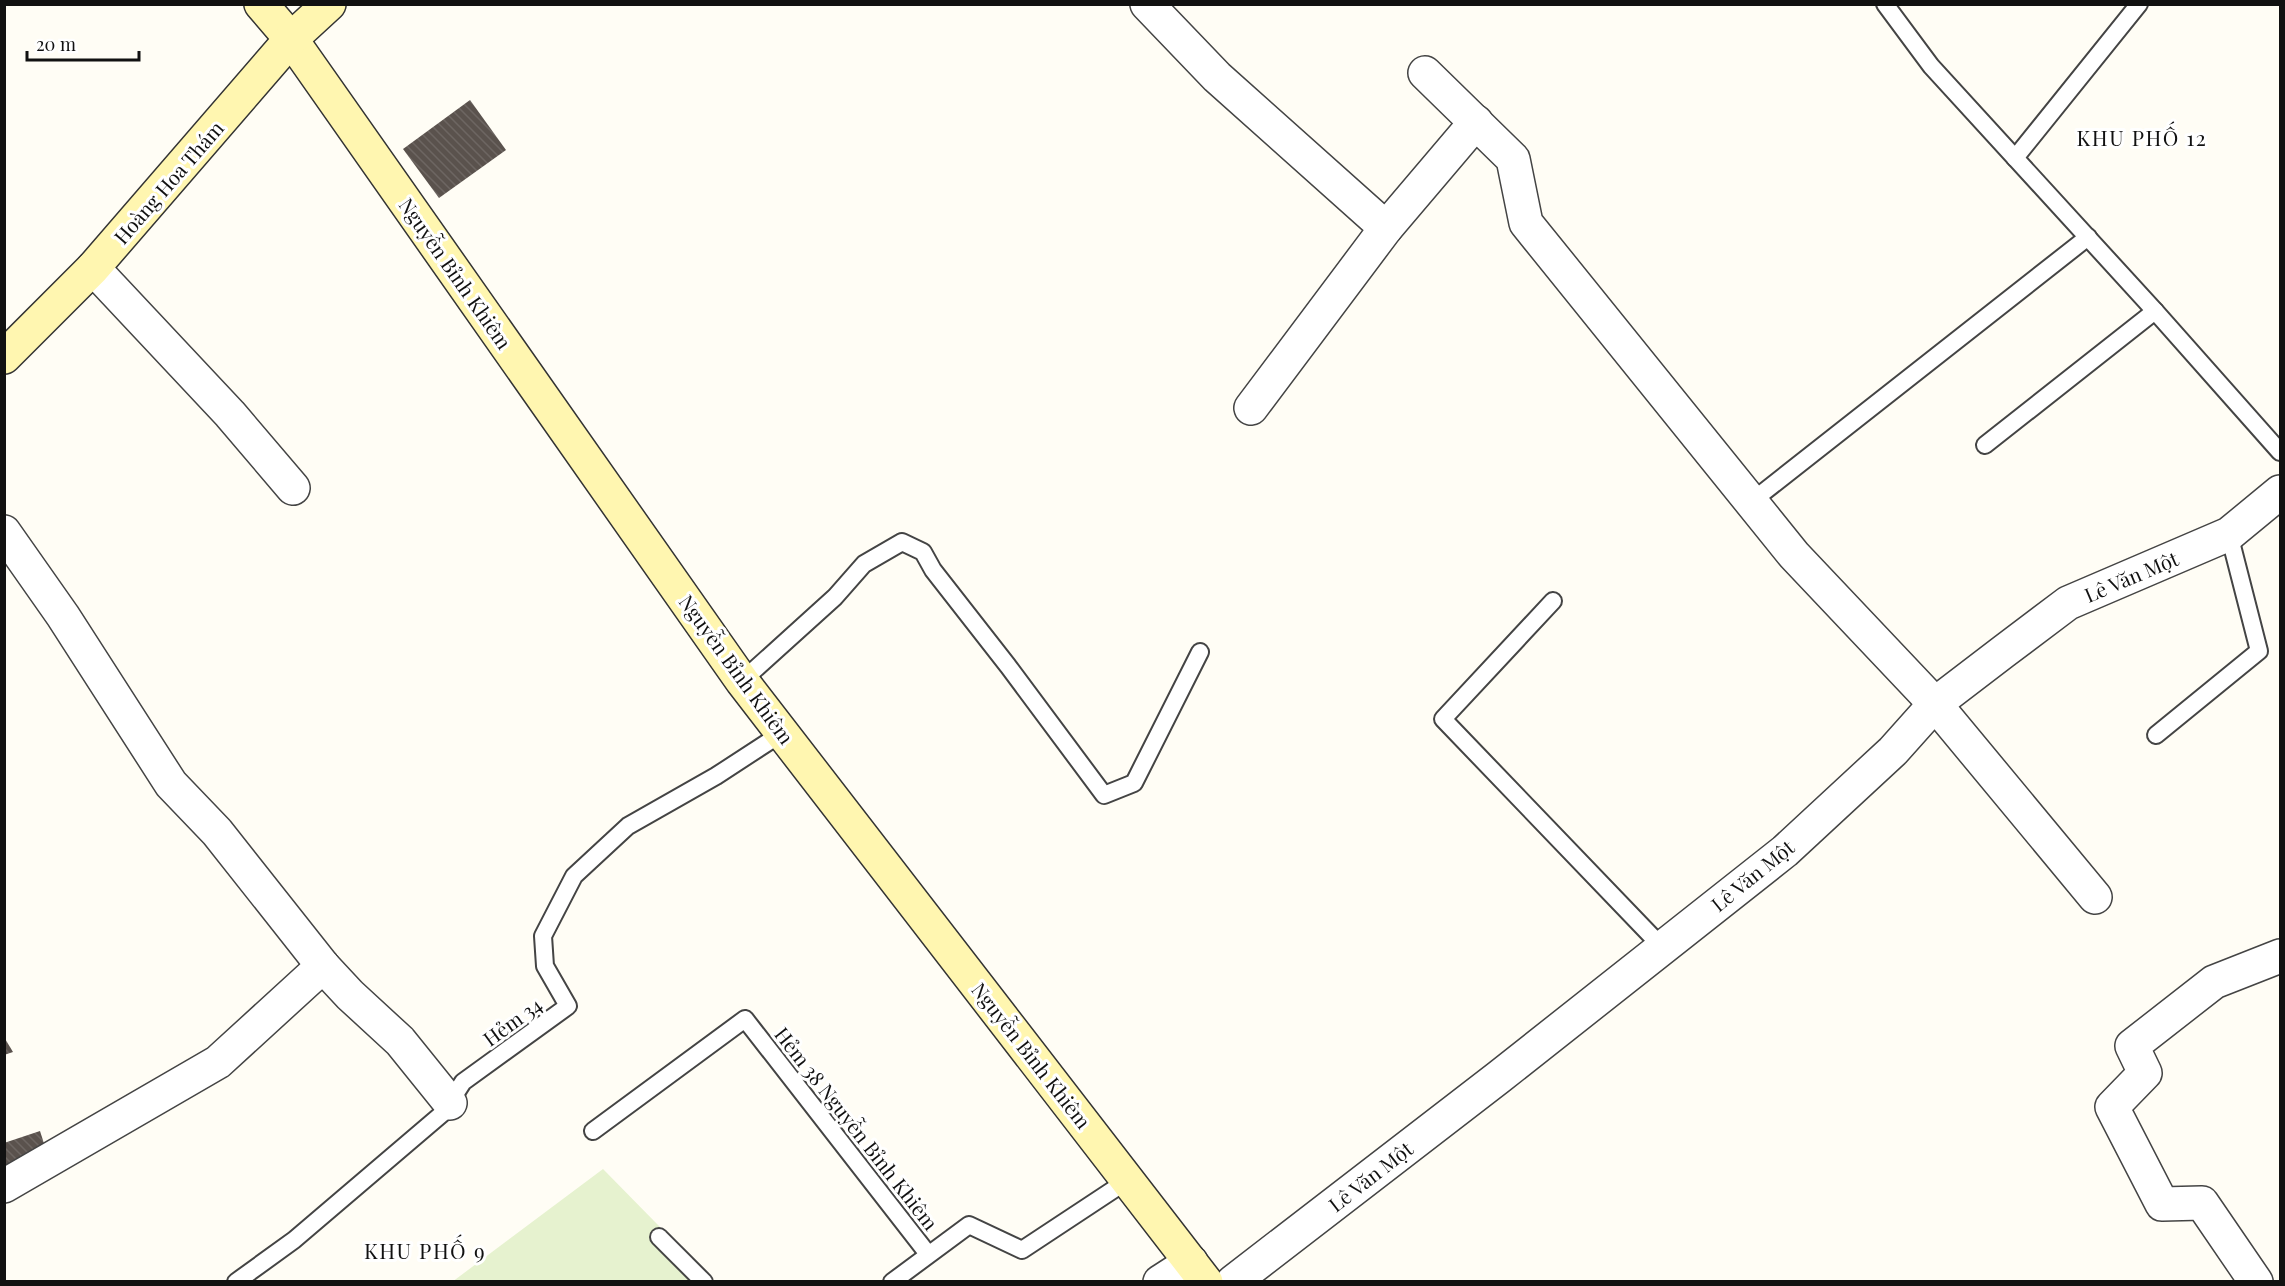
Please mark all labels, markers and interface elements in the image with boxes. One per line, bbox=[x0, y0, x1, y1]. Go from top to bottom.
scale bar bbox=[27, 24, 140, 62]
text: 20 m bbox=[36, 32, 76, 56]
street label: Hoàng Hoa Thám bbox=[107, 115, 229, 249]
district label: KHU PHỐ 12 bbox=[2077, 121, 2207, 151]
street label: Nguyễn Bỉnh Khiêm bbox=[394, 192, 518, 354]
street label: Lê Văn Một bbox=[2080, 544, 2183, 608]
street label: Nguyễn Bỉnh Khiêm bbox=[674, 589, 801, 749]
street label: Lê Văn Một bbox=[1705, 833, 1800, 917]
street label: Nguyễn Bỉnh Khiêm bbox=[966, 976, 1098, 1134]
street label: Hẻm 34 bbox=[477, 990, 547, 1051]
street label: Hẻm 38 Nguyễn Bỉnh Khiêm bbox=[769, 1021, 945, 1235]
street label: Lê Văn Một bbox=[1322, 1134, 1418, 1217]
district label: KHU PHỐ 9 bbox=[364, 1234, 486, 1264]

